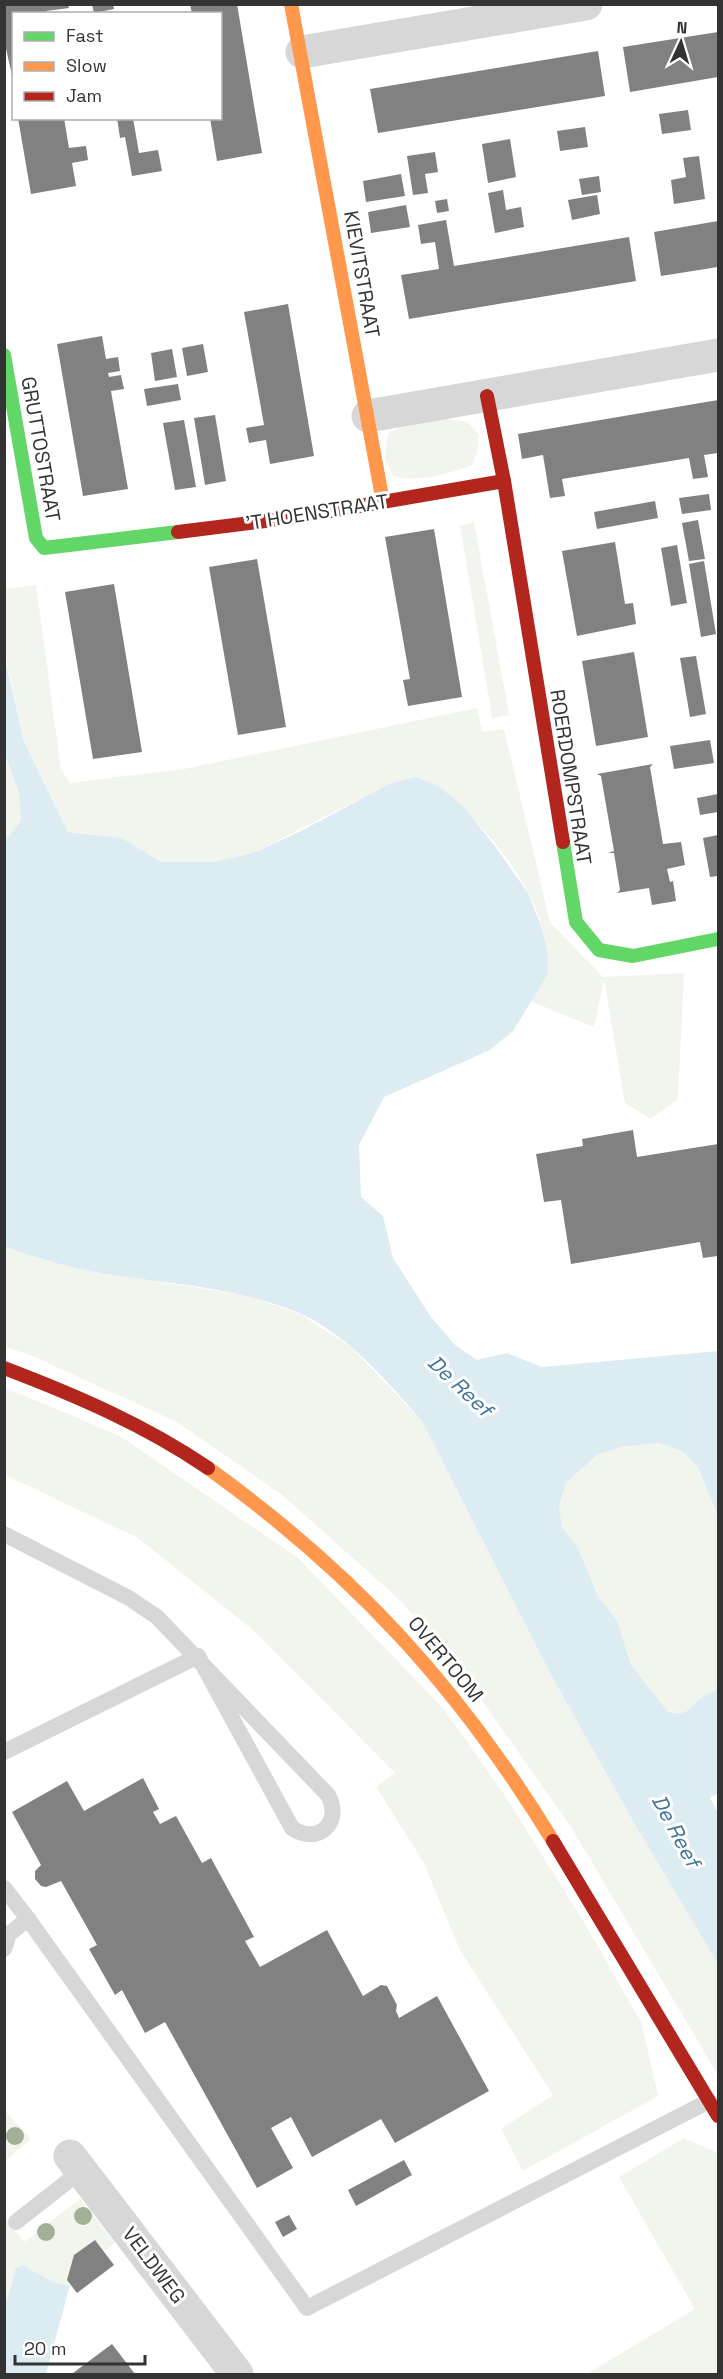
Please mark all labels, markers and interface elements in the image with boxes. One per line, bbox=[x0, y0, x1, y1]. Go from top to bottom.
legend bbox=[12, 12, 222, 120]
north arrow bbox=[651, 12, 711, 72]
text: N bbox=[676, 17, 688, 38]
text: Fast bbox=[66, 24, 103, 47]
text: Slow bbox=[66, 54, 107, 77]
text: Jam bbox=[66, 84, 102, 107]
street label: KIEVITSTRAAT bbox=[338, 208, 386, 340]
street label: GRUTTOSTRAAT bbox=[15, 374, 67, 524]
street label: 'T HOENSTRAAT bbox=[244, 488, 390, 536]
street label: ROERDOMPSTRAAT bbox=[544, 687, 598, 867]
water label: De Reef bbox=[422, 1349, 500, 1424]
street label: OVERTOOM bbox=[403, 1611, 489, 1707]
water label: De Reef bbox=[646, 1790, 708, 1874]
street label: VELDWEG bbox=[117, 2221, 191, 2309]
scale bar bbox=[15, 2328, 146, 2366]
text: 20 m bbox=[24, 2337, 67, 2360]

